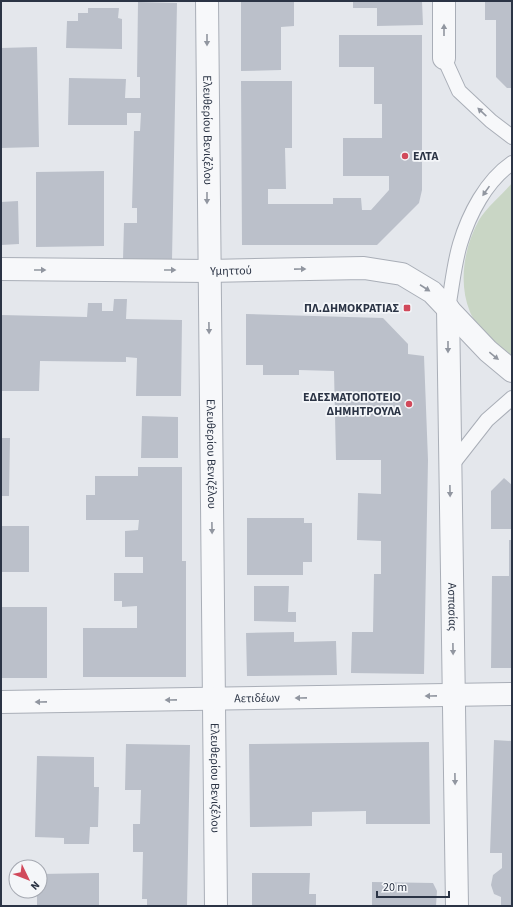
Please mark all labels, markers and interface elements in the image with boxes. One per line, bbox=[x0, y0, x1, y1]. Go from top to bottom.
one-way arrow bbox=[441, 23, 447, 36]
one-way arrow bbox=[204, 34, 210, 47]
street label: Ελευθερίου Βενιζέλου bbox=[199, 75, 217, 185]
one-way arrow bbox=[477, 108, 487, 117]
place label: ΕΛΤΑ bbox=[413, 148, 439, 165]
marker: ΕΛΤΑ bbox=[400, 151, 410, 161]
one-way arrow bbox=[482, 185, 490, 196]
one-way arrow bbox=[204, 192, 210, 205]
street label: Υμηττού bbox=[209, 262, 252, 279]
one-way arrow bbox=[294, 266, 307, 272]
one-way arrow bbox=[34, 267, 47, 273]
one-way arrow bbox=[164, 267, 176, 274]
one-way arrow bbox=[419, 285, 431, 292]
place label: ΠΛ.ΔΗΜΟΚΡΑΤΙΑΣ bbox=[304, 300, 399, 317]
marker: ΠΛ.ΔΗΜΟΚΡΑΤΙΑΣ bbox=[402, 303, 412, 313]
one-way arrow bbox=[205, 322, 212, 334]
one-way arrow bbox=[445, 341, 451, 354]
one-way arrow bbox=[489, 352, 500, 361]
place label: ΕΔΕΣΜΑΤΟΠΟΤΕΙΟ ΔΗΜΗΤΡΟΥΛΑ bbox=[303, 389, 401, 420]
street label: Ελευθερίου Βενιζέλου bbox=[202, 399, 221, 509]
marker: ΕΔΕΣΜΑΤΟΠΟΤΕΙΟ ΔΗΜΗΤΡΟΥΛΑ bbox=[404, 399, 414, 409]
one-way arrow bbox=[447, 485, 453, 498]
one-way arrow bbox=[209, 522, 215, 535]
street label: Ασπασίας bbox=[444, 583, 461, 631]
one-way arrow bbox=[450, 643, 456, 656]
street label: Αετιδέων bbox=[234, 689, 280, 707]
one-way arrow bbox=[425, 692, 437, 699]
one-way arrow bbox=[295, 694, 307, 701]
one-way arrow bbox=[165, 696, 177, 703]
one-way arrow bbox=[34, 699, 47, 705]
street label: Ελευθερίου Βενιζέλου bbox=[206, 723, 224, 833]
one-way arrow bbox=[452, 773, 458, 786]
north arrow bbox=[8, 859, 48, 899]
scale bar bbox=[377, 873, 449, 899]
text: N bbox=[27, 878, 43, 893]
text: 20 m bbox=[383, 879, 407, 896]

